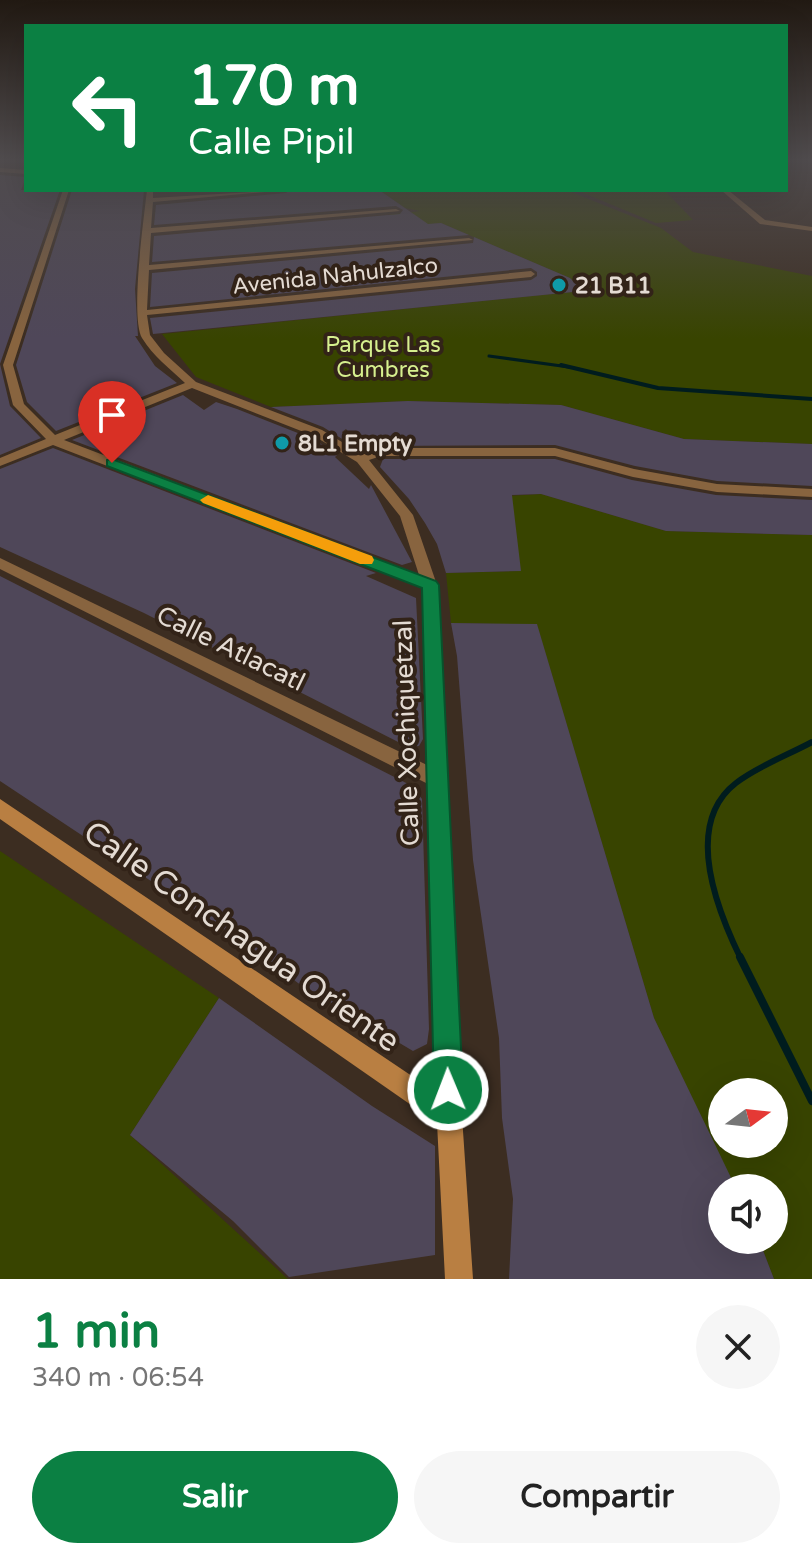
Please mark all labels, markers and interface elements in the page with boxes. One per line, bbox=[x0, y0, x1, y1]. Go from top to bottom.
text: 170 m bbox=[188, 53, 359, 120]
icon: left bbox=[56, 56, 160, 160]
text: Calle Pipil bbox=[188, 121, 354, 164]
street label: Avenida Nahulzalco bbox=[231, 252, 439, 300]
place label: 21 B11 bbox=[575, 273, 651, 299]
marker: 21 B11 bbox=[550, 276, 568, 294]
park label: Parque Las Cumbres bbox=[325, 332, 441, 383]
pin bbox=[78, 381, 146, 463]
icon: arrive bbox=[90, 393, 134, 437]
place label: 8L1 Empty bbox=[298, 431, 412, 457]
marker: 8L1 Empty bbox=[273, 434, 291, 452]
street label: Calle Atlacatl bbox=[151, 599, 310, 698]
street label: Calle Xochiquetzal bbox=[387, 619, 426, 847]
street label: Calle Conchagua Oriente bbox=[76, 813, 407, 1061]
position arrow bbox=[406, 1048, 490, 1132]
north arrow bbox=[708, 1078, 788, 1158]
map controls bbox=[708, 1078, 788, 1254]
button: sound bbox=[708, 1174, 788, 1254]
text: 1 min bbox=[32, 1303, 160, 1361]
button: close bbox=[696, 1305, 780, 1389]
text: 340 m · 06:54 bbox=[32, 1362, 204, 1393]
button: Salir bbox=[32, 1451, 398, 1543]
button: Compartir bbox=[414, 1451, 780, 1543]

